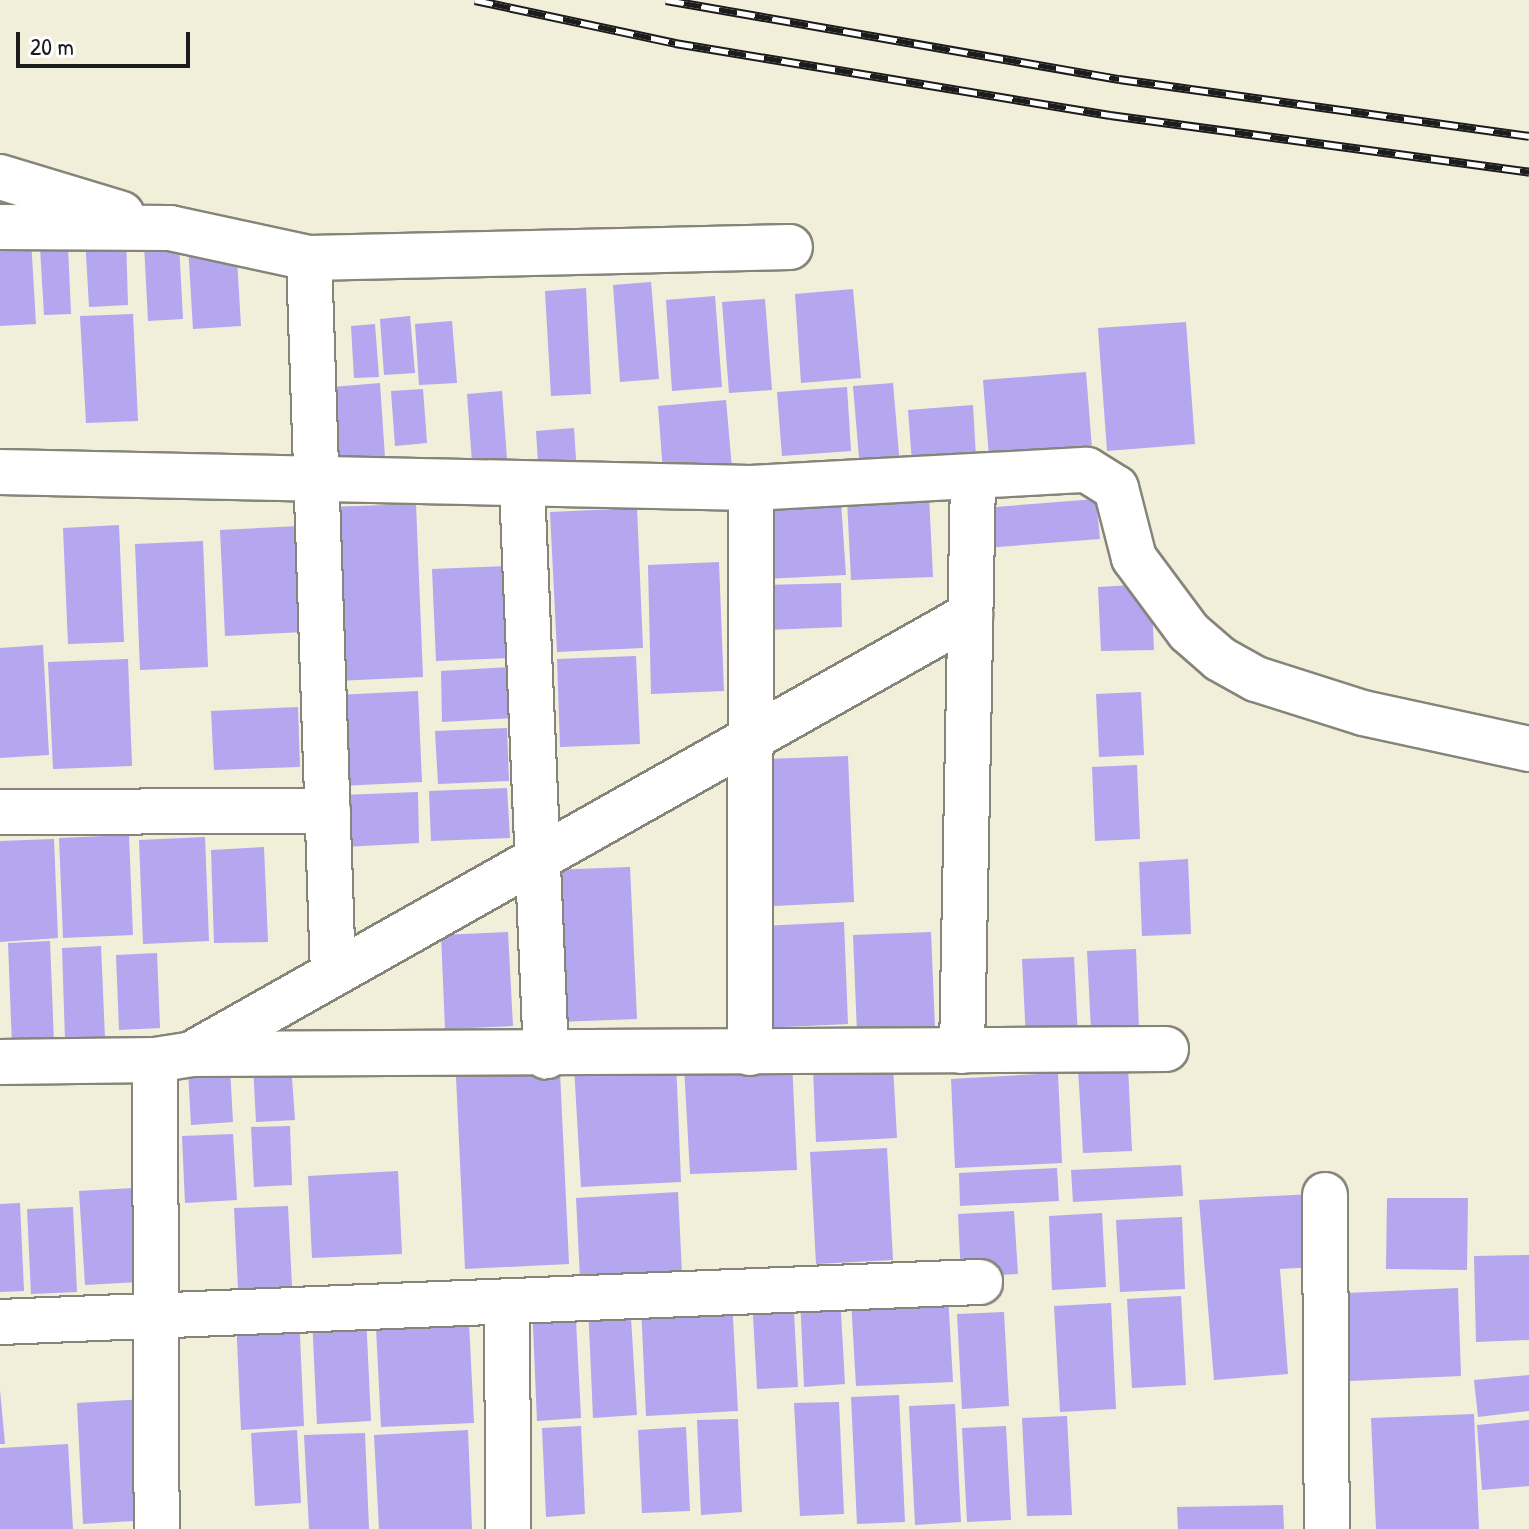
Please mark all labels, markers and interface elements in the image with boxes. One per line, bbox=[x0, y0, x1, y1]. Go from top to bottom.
scale bar bbox=[20, 16, 194, 66]
text: 20 m bbox=[30, 30, 74, 62]

